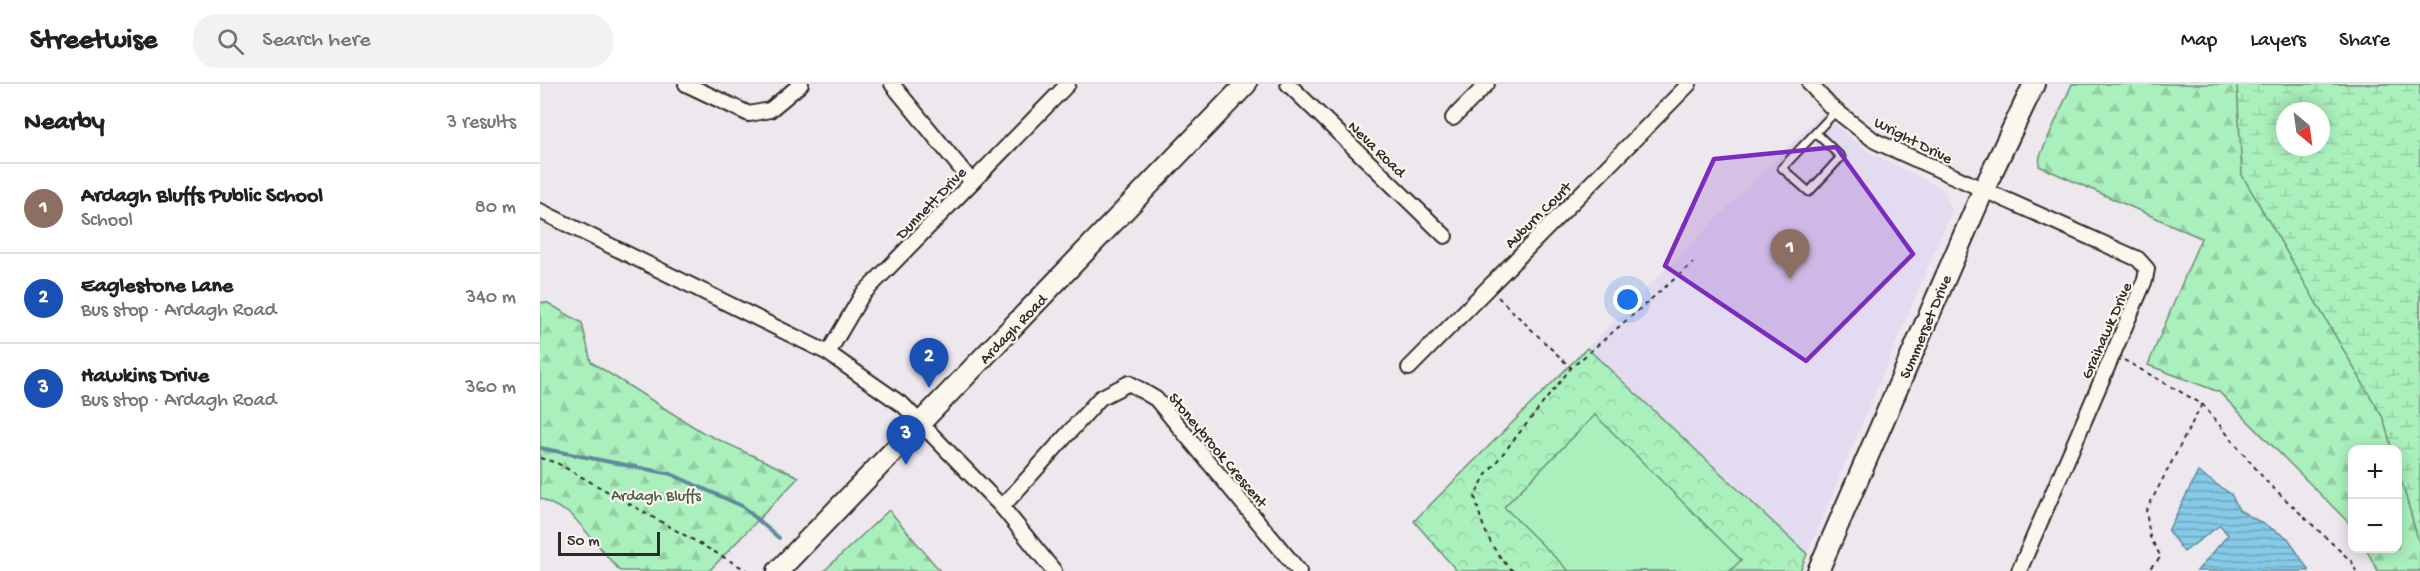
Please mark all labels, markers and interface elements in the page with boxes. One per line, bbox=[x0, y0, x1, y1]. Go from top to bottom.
search box bbox=[193, 14, 613, 68]
text: Streetwise bbox=[30, 25, 157, 58]
icon: search bbox=[214, 25, 247, 58]
text: Search here bbox=[262, 28, 371, 54]
text: Map bbox=[2181, 29, 2217, 54]
text: Layers bbox=[2250, 29, 2306, 54]
text: Share bbox=[2339, 29, 2390, 54]
north arrow bbox=[2276, 102, 2330, 156]
text: Nearby bbox=[24, 108, 105, 139]
text: 3 results bbox=[447, 112, 516, 135]
street label: Wright Drive bbox=[1870, 114, 1956, 170]
street label: Neva Road bbox=[1343, 118, 1410, 184]
street label: Dunnett Drive bbox=[893, 164, 972, 245]
street label: Auburn Court bbox=[1502, 178, 1578, 254]
text: Ardagh Bluffs Public School bbox=[81, 184, 323, 210]
text: 1 bbox=[39, 197, 48, 220]
text: 80 m bbox=[475, 197, 516, 220]
text: School bbox=[81, 210, 133, 233]
pin: 1 bbox=[1770, 230, 1810, 279]
street label: Summerset Drive bbox=[1897, 272, 1958, 382]
text: Eaglestone Lane bbox=[81, 274, 233, 300]
street label: Graihawk Drive bbox=[2078, 279, 2138, 383]
your location bbox=[1613, 285, 1642, 314]
text: 2 bbox=[39, 287, 48, 310]
text: 340 m bbox=[466, 287, 516, 310]
street label: Ardagh Road bbox=[976, 290, 1054, 369]
text: Bus stop · Ardagh Road bbox=[81, 300, 276, 323]
pin: 2 bbox=[910, 338, 948, 388]
text: Hawkins Drive bbox=[81, 364, 209, 390]
text: 3 bbox=[38, 377, 49, 400]
text: 360 m bbox=[465, 377, 516, 400]
text: Bus stop · Ardagh Road bbox=[81, 390, 276, 413]
street label: Stoneybrook Crescent bbox=[1163, 390, 1271, 514]
pin: 3 bbox=[886, 416, 926, 465]
map controls bbox=[2348, 445, 2402, 553]
button: + bbox=[2348, 445, 2402, 499]
park label: Ardagh Bluffs bbox=[611, 488, 702, 507]
button: − bbox=[2348, 499, 2402, 553]
scale bar bbox=[558, 529, 660, 556]
text: 50 m bbox=[567, 533, 600, 552]

